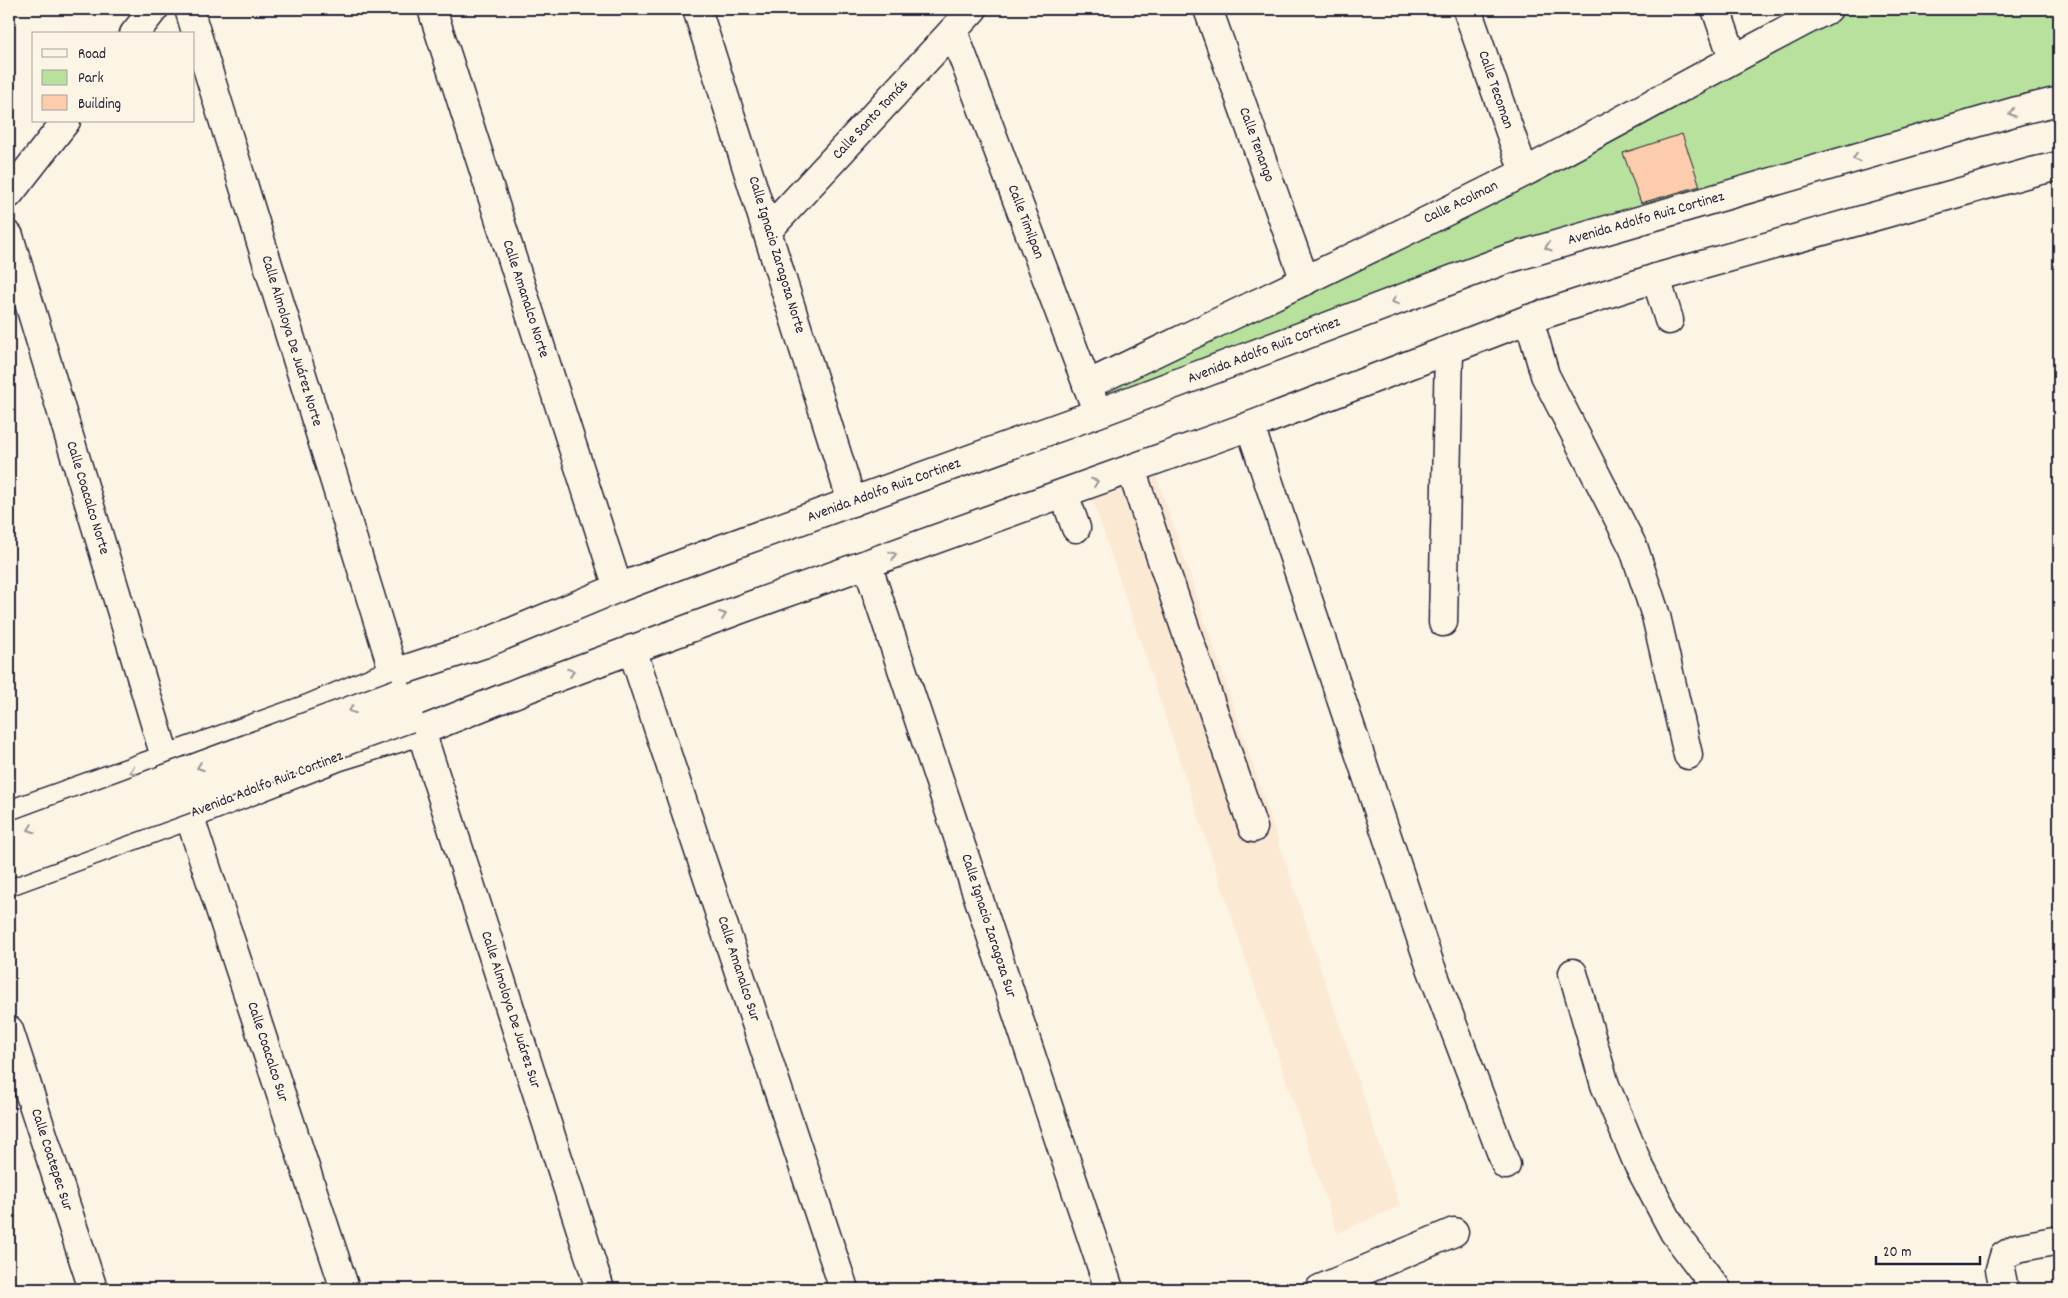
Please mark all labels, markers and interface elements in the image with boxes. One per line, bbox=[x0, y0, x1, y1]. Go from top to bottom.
legend bbox=[32, 32, 195, 122]
text: Road bbox=[78, 44, 106, 66]
street label: Calle Tecoman bbox=[1471, 48, 1519, 132]
text: Park bbox=[78, 68, 104, 90]
street label: Calle Santo Tomás bbox=[828, 75, 914, 165]
text: Building bbox=[78, 94, 121, 116]
street label: Calle Tenango bbox=[1232, 104, 1280, 186]
one-way arrow bbox=[2008, 107, 2017, 117]
one-way arrow bbox=[1852, 152, 1860, 162]
street label: Calle Ignacio Zaragoza Norte bbox=[742, 174, 810, 337]
street label: Calle Acolman bbox=[1420, 175, 1502, 231]
street label: Calle Timilpan bbox=[1001, 182, 1049, 262]
street label: Avenida Adolfo Ruiz Cortinez bbox=[1565, 186, 1727, 252]
street label: Calle Amanalco Norte bbox=[496, 237, 555, 361]
one-way arrow bbox=[1545, 241, 1553, 251]
street label: Calle Almoloya De Juárez Norte bbox=[255, 253, 328, 429]
one-way arrow bbox=[1392, 295, 1400, 305]
street label: Avenida Adolfo Ruiz Cortinez bbox=[1184, 312, 1344, 390]
street label: Calle Coacalco Norte bbox=[59, 439, 115, 558]
street label: Avenida Adolfo Ruiz Cortinez bbox=[804, 453, 964, 529]
one-way arrow bbox=[1090, 478, 1099, 488]
one-way arrow bbox=[888, 550, 897, 560]
one-way arrow bbox=[719, 611, 727, 621]
one-way arrow bbox=[566, 668, 575, 678]
one-way arrow bbox=[348, 704, 357, 714]
street label: Avenida Adolfo Ruiz Cortinez bbox=[187, 746, 347, 824]
one-way arrow bbox=[196, 761, 204, 771]
one-way arrow bbox=[129, 766, 137, 776]
one-way arrow bbox=[27, 823, 35, 833]
street label: Calle Ignacio Zaragoza Sur bbox=[954, 851, 1022, 1001]
street label: Calle Amanalco Sur bbox=[711, 914, 766, 1025]
street label: Calle Almoloya De Juárez Sur bbox=[474, 928, 546, 1092]
street label: Calle Coacalco Sur bbox=[240, 999, 294, 1105]
street label: Calle Coatepec Sur bbox=[24, 1106, 78, 1214]
scale bar bbox=[1876, 1233, 1979, 1265]
text: 20 m bbox=[1883, 1242, 1911, 1264]

